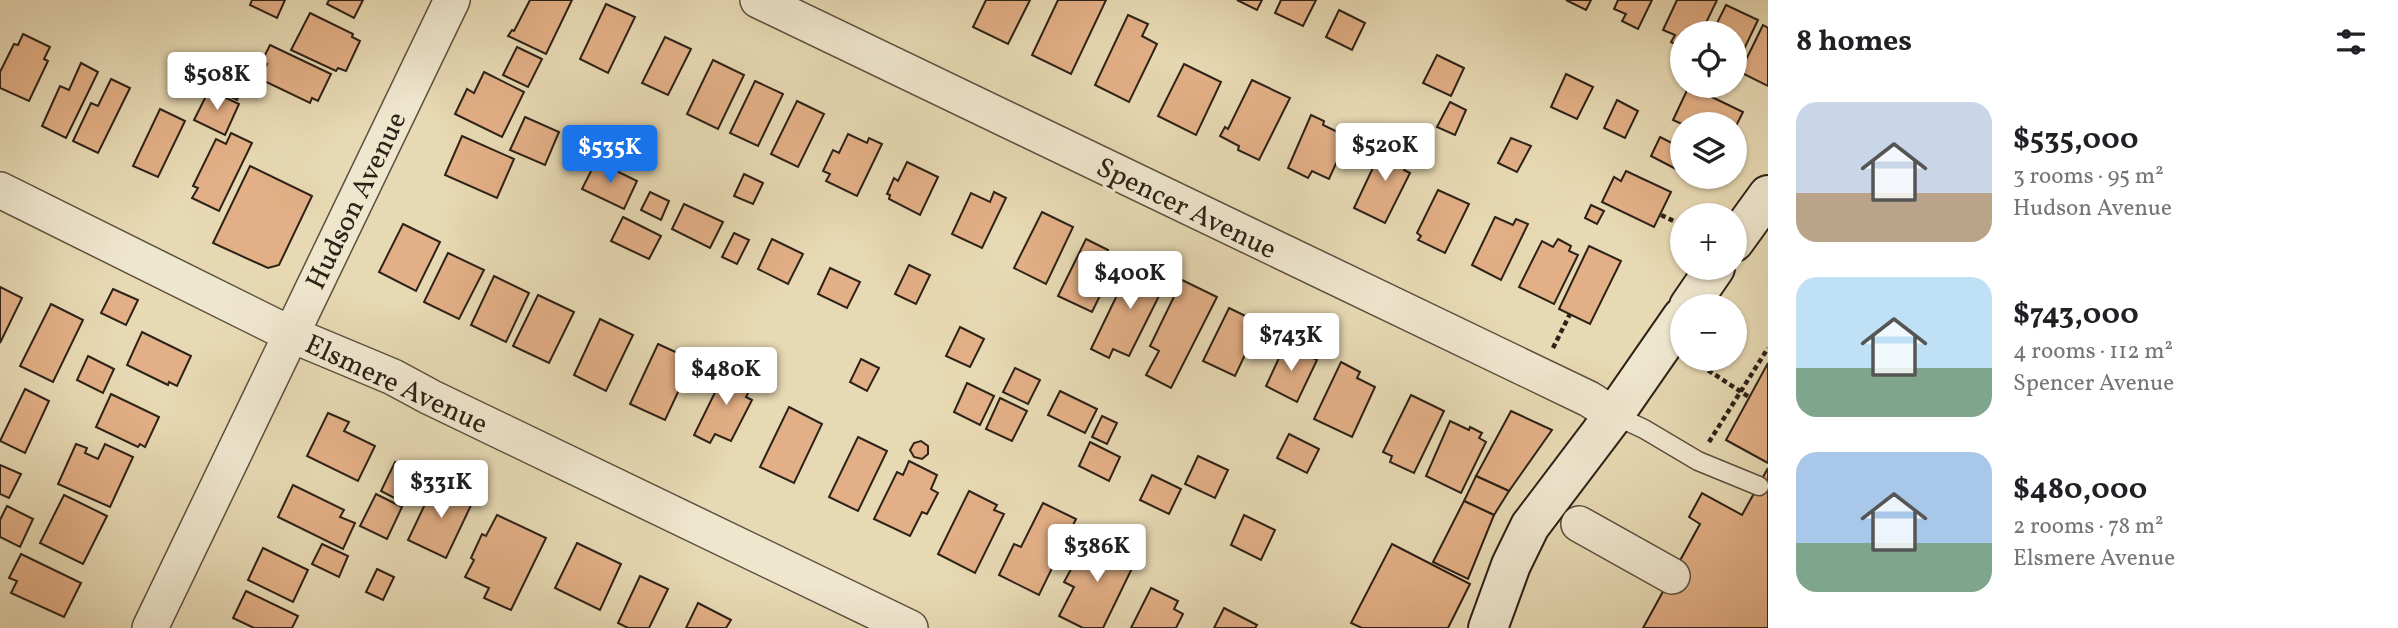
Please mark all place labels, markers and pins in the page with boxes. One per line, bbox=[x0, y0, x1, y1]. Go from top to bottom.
pin: $508K bbox=[168, 52, 266, 112]
pin: $520K bbox=[1336, 124, 1434, 183]
pin: $535K bbox=[561, 125, 659, 185]
pin: $400K bbox=[1081, 252, 1179, 311]
pin: $743K bbox=[1242, 314, 1340, 373]
pin: $480K bbox=[677, 348, 775, 407]
pin: $331K bbox=[392, 461, 490, 520]
pin: $386K bbox=[1048, 524, 1146, 584]

